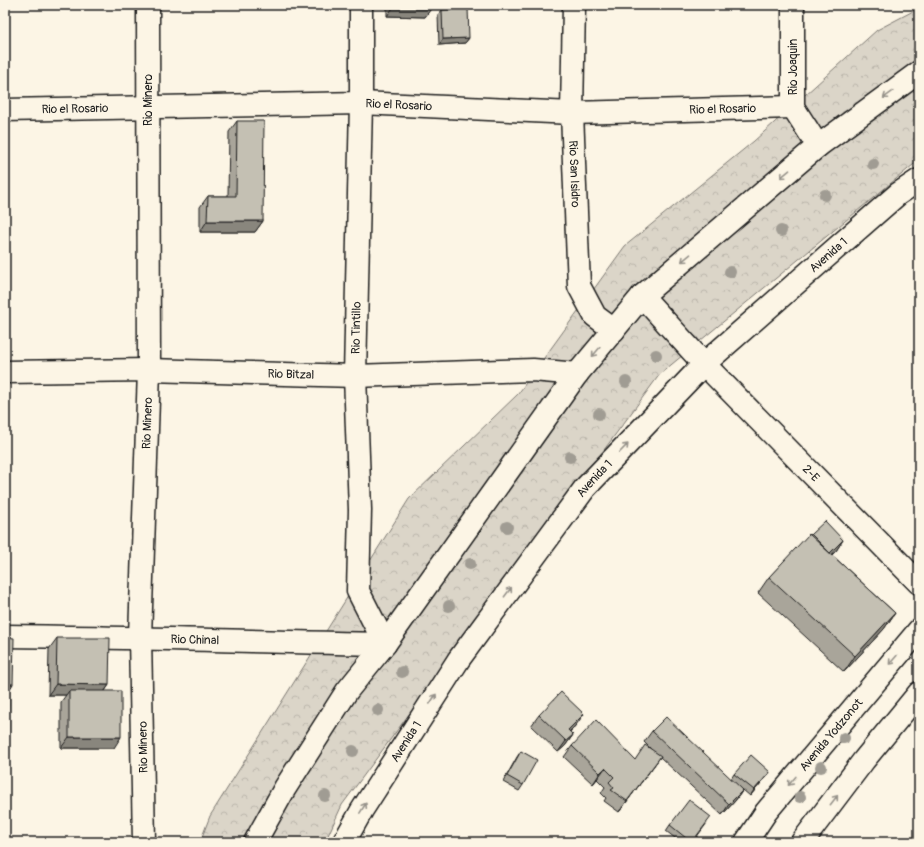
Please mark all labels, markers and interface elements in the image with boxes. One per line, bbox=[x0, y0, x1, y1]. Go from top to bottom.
street label: Rio Joaquin bbox=[786, 39, 801, 95]
street label: Rio Minero bbox=[141, 73, 156, 126]
one-way arrow bbox=[882, 91, 893, 99]
street label: Rio el Rosario bbox=[365, 96, 433, 114]
street label: Rio el Rosario bbox=[41, 101, 109, 117]
street label: Rio el Rosario bbox=[689, 101, 757, 118]
street label: Rio San Isidro bbox=[565, 140, 583, 208]
one-way arrow bbox=[779, 170, 790, 179]
street label: Avenida 1 bbox=[807, 235, 851, 276]
one-way arrow bbox=[680, 254, 691, 263]
street label: Rio Tintillo bbox=[348, 301, 365, 354]
one-way arrow bbox=[592, 346, 601, 357]
street label: Rio Bitzal bbox=[267, 366, 315, 383]
street label: Rio Minero bbox=[139, 396, 156, 449]
one-way arrow bbox=[619, 443, 628, 453]
street label: Avenida 1 bbox=[574, 457, 616, 500]
street label: 2-E bbox=[799, 462, 823, 485]
one-way arrow bbox=[504, 587, 512, 598]
street label: Rio Chinal bbox=[170, 632, 220, 648]
one-way arrow bbox=[889, 654, 898, 665]
one-way arrow bbox=[429, 693, 437, 704]
street label: Avenida Yodzonot bbox=[797, 696, 866, 774]
street label: Avenida 1 bbox=[388, 719, 425, 765]
street label: Rio Minero bbox=[136, 720, 151, 773]
one-way arrow bbox=[788, 776, 797, 786]
one-way arrow bbox=[829, 794, 838, 805]
one-way arrow bbox=[359, 803, 367, 814]

